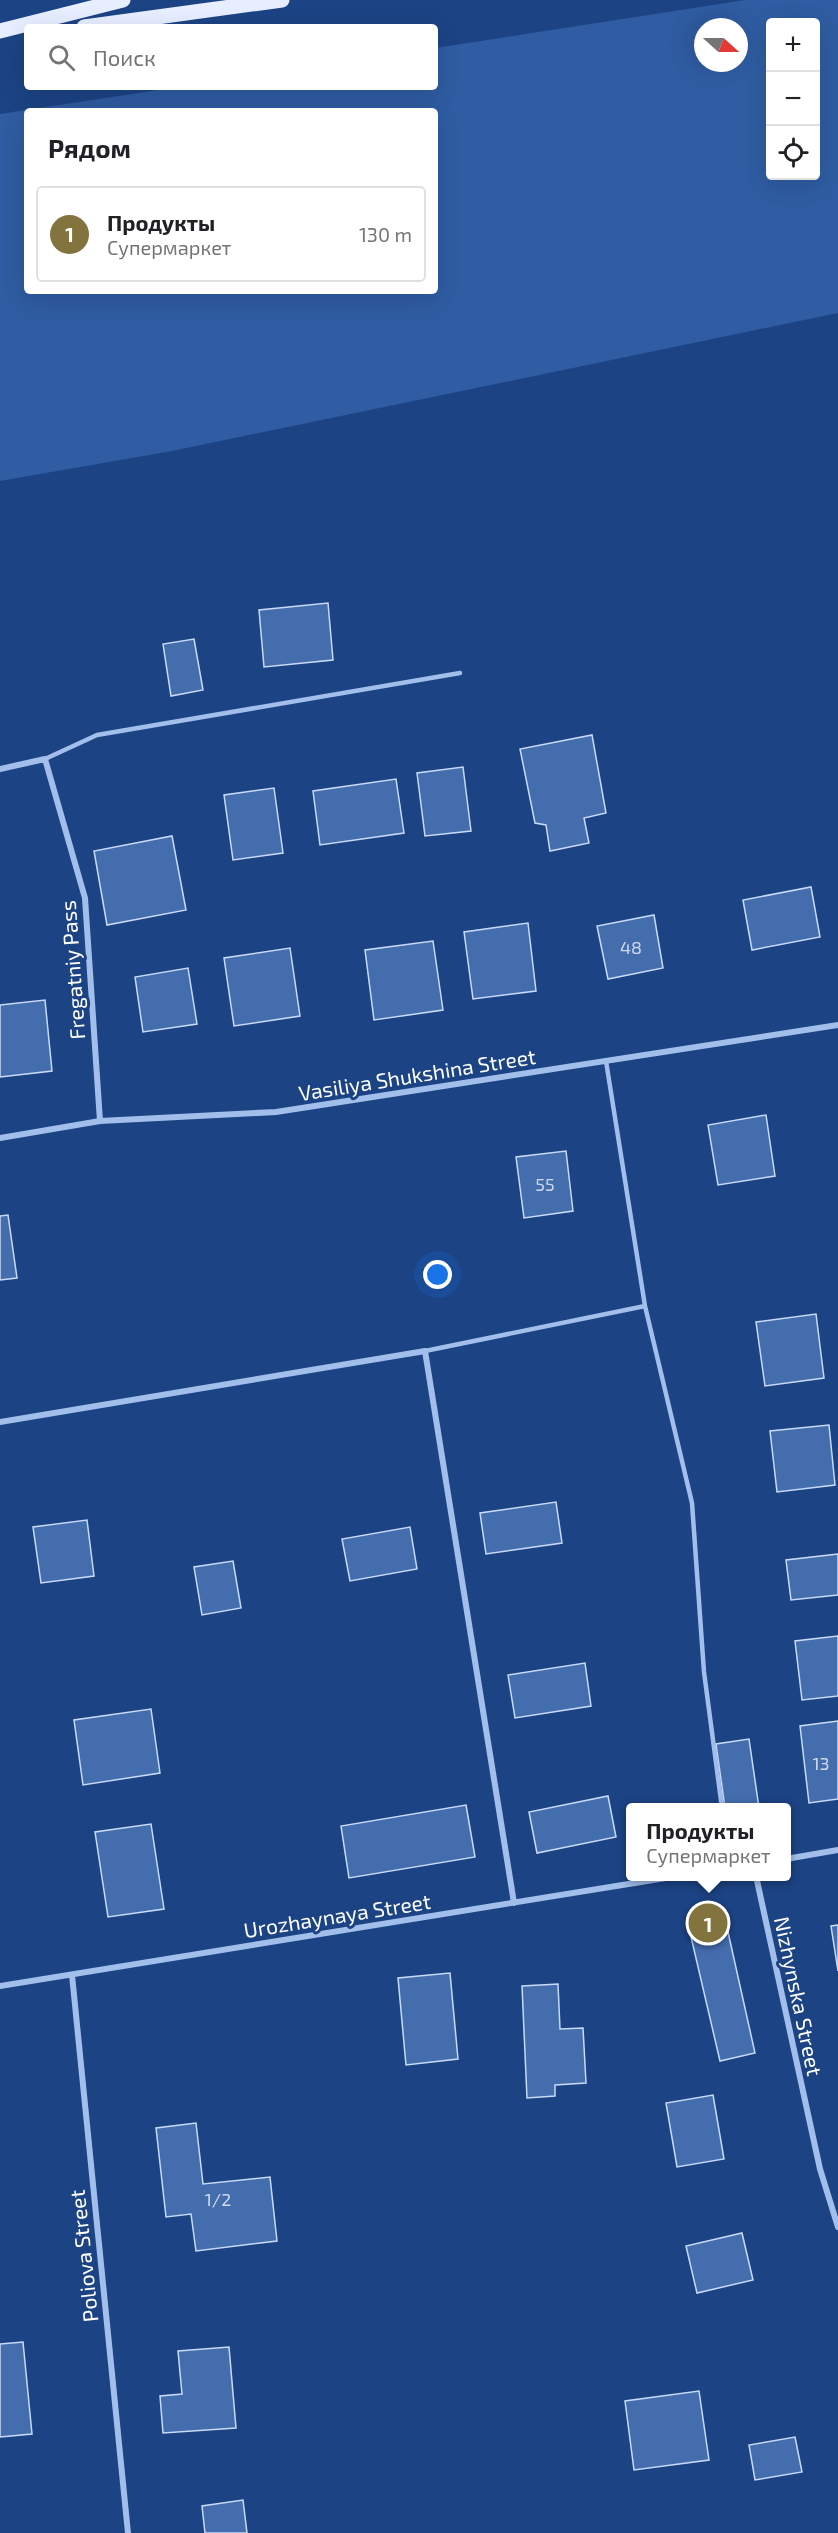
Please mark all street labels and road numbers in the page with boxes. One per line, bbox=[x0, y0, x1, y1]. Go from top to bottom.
street label: Fregatniy Pass bbox=[55, 900, 89, 1040]
street label: Vasiliya Shukshina Street bbox=[297, 1043, 537, 1105]
street label: Urozhaynaya Street bbox=[242, 1888, 432, 1942]
street label: Nizhynska Street bbox=[770, 1914, 828, 2078]
street label: Poliova Street bbox=[64, 2189, 102, 2323]

